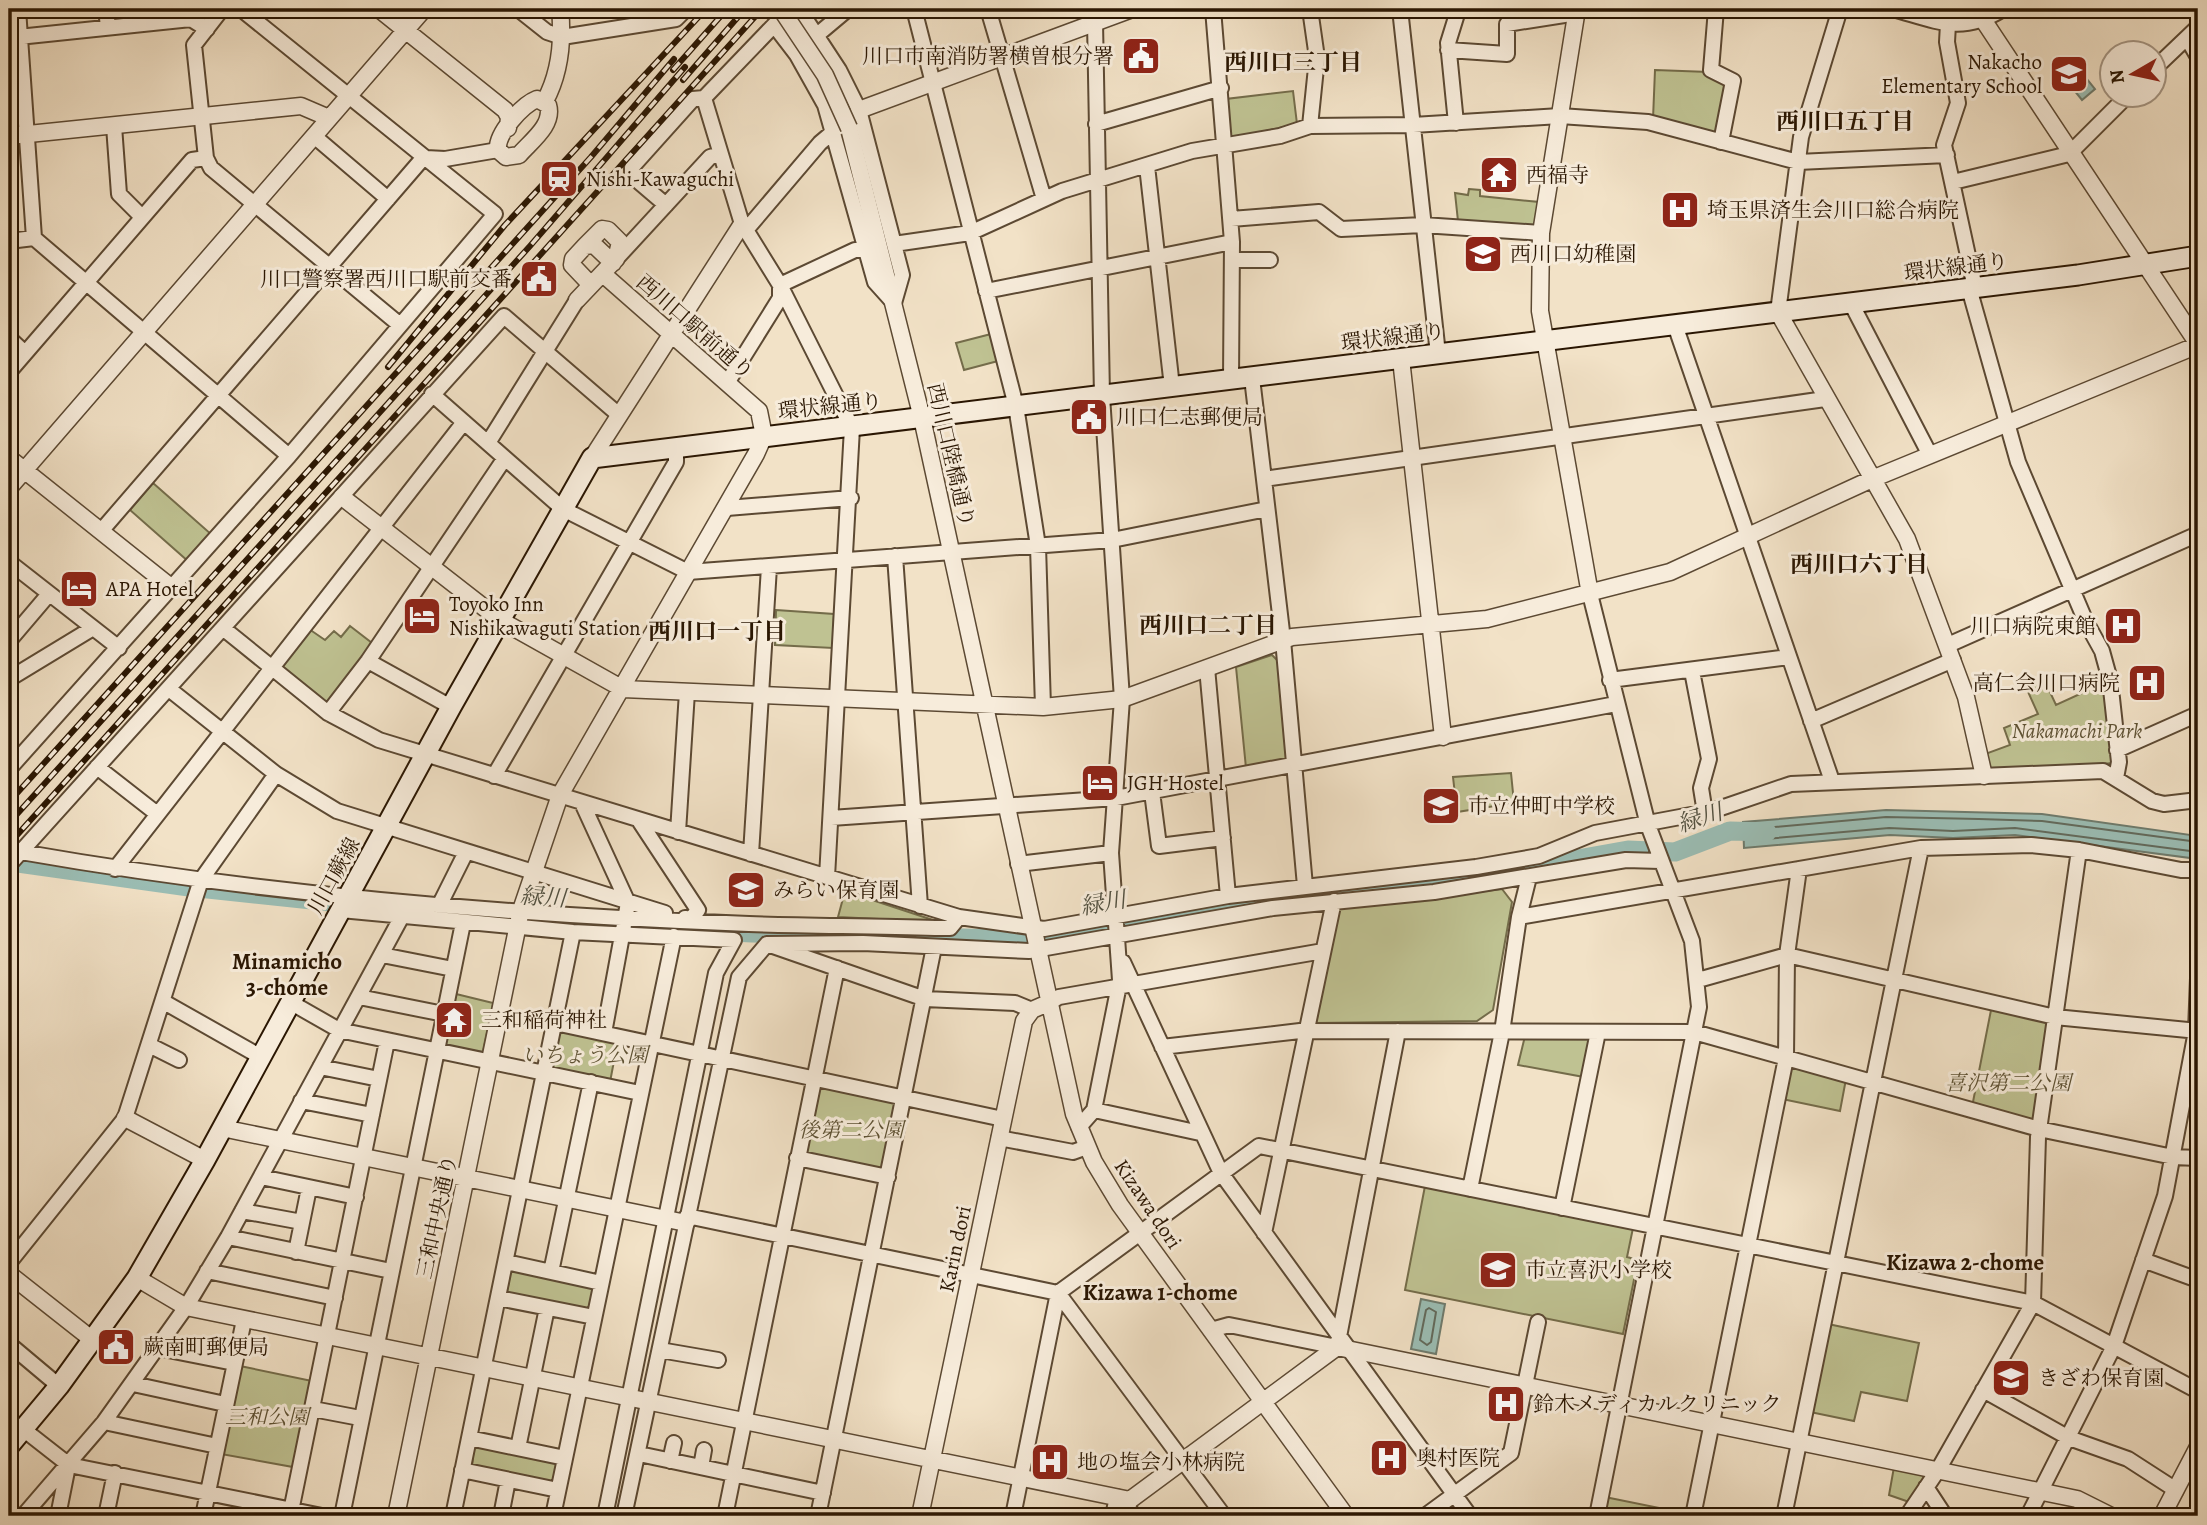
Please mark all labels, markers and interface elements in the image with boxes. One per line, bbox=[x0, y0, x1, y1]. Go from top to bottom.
public building icon: 川口市南消防署横曽根分署 bbox=[1120, 35, 1162, 77]
north arrow bbox=[2098, 38, 2168, 108]
place label: 川口市南消防署横曽根分署 bbox=[862, 42, 1114, 70]
district label: 西川口三丁目 bbox=[1224, 47, 1362, 78]
place label: Nakacho Elementary School bbox=[1881, 48, 2042, 100]
school or university icon: Nakacho Elementary School bbox=[2048, 53, 2090, 95]
text: N bbox=[2103, 67, 2131, 85]
district label: 西川口五丁目 bbox=[1776, 106, 1914, 137]
temple icon: 西福寺 bbox=[1478, 154, 1520, 196]
station icon: Nishi-Kawaguchi bbox=[538, 158, 580, 200]
place label: 西福寺 bbox=[1526, 161, 1589, 189]
place label: Nishi-Kawaguchi bbox=[586, 165, 734, 193]
hospital icon: 埼玉県済生会川口総合病院 bbox=[1659, 189, 1701, 231]
place label: 埼玉県済生会川口総合病院 bbox=[1707, 196, 1959, 224]
school or university icon: 西川口幼稚園 bbox=[1462, 233, 1504, 275]
place label: 西川口幼稚園 bbox=[1510, 240, 1636, 268]
street label: 環状線通り bbox=[1902, 247, 2010, 287]
public building icon: 川口警察署西川口駅前交番 bbox=[518, 258, 560, 300]
place label: 川口警察署西川口駅前交番 bbox=[260, 265, 512, 293]
street label: 西川口駅前通り bbox=[630, 268, 760, 386]
street label: 環状線通り bbox=[1339, 317, 1447, 357]
street label: 西川口陸橋通り bbox=[921, 380, 981, 530]
street label: 環状線通り bbox=[776, 387, 884, 425]
public building icon: 川口仁志郵便局 bbox=[1068, 396, 1110, 438]
place label: 川口仁志郵便局 bbox=[1116, 403, 1263, 431]
district label: 西川口六丁目 bbox=[1790, 549, 1928, 580]
hotel icon: APA Hotel bbox=[58, 568, 100, 610]
place label: APA Hotel bbox=[105, 575, 193, 603]
place label: Toyoko Inn Nishikawaguti Station bbox=[449, 590, 641, 642]
hotel icon: Toyoko Inn Nishikawaguti Station bbox=[401, 595, 443, 637]
hospital icon: 川口病院東館 bbox=[2102, 605, 2144, 647]
district label: 西川口二丁目 bbox=[1139, 610, 1277, 641]
place label: 川口病院東館 bbox=[1970, 612, 2096, 640]
district label: 西川口一丁目 bbox=[648, 616, 786, 647]
hospital icon: 高仁会川口病院 bbox=[2126, 662, 2168, 704]
place label: 高仁会川口病院 bbox=[1973, 669, 2120, 697]
park label: Nakamachi Park bbox=[2012, 717, 2142, 745]
hotel icon: JGH Hostel bbox=[1079, 762, 1121, 804]
place label: JGH Hostel bbox=[1127, 769, 1224, 797]
school or university icon: 市立仲町中学校 bbox=[1420, 785, 1462, 827]
place label: 市立仲町中学校 bbox=[1468, 792, 1615, 820]
water label: 緑川 bbox=[1673, 795, 1730, 840]
street label: 川口蕨線 bbox=[301, 832, 367, 920]
school or university icon: みらい保育園 bbox=[725, 869, 767, 911]
place label: みらい保育園 bbox=[773, 876, 899, 904]
water label: 緑川 bbox=[519, 880, 570, 914]
water label: 緑川 bbox=[1078, 883, 1131, 922]
district label: Minamicho 3-chome bbox=[232, 946, 342, 1003]
temple icon: 三和稲荷神社 bbox=[433, 999, 475, 1041]
place label: 三和稲荷神社 bbox=[481, 1006, 607, 1034]
park label: いちょう公園 bbox=[522, 1041, 651, 1069]
park label: 喜沢第二公園 bbox=[1945, 1069, 2074, 1097]
park label: 後第二公園 bbox=[799, 1116, 906, 1144]
street label: 三和中央通り bbox=[410, 1152, 464, 1282]
street label: Kizawa dori bbox=[1108, 1154, 1188, 1254]
street label: Karin dori bbox=[932, 1203, 978, 1295]
district label: Kizawa 2-chome bbox=[1886, 1247, 2044, 1278]
school or university icon: 市立喜沢小学校 bbox=[1477, 1249, 1519, 1291]
place label: 市立喜沢小学校 bbox=[1525, 1256, 1672, 1284]
district label: Kizawa 1-chome bbox=[1082, 1277, 1238, 1308]
public building icon: 蕨南町郵便局 bbox=[95, 1326, 137, 1368]
place label: 蕨南町郵便局 bbox=[143, 1333, 269, 1361]
school or university icon: きざわ保育園 bbox=[1990, 1357, 2032, 1399]
place label: きざわ保育園 bbox=[2038, 1364, 2164, 1392]
hospital icon: 鈴木メディカルクリニック bbox=[1485, 1383, 1527, 1425]
place label: 鈴木メディカルクリニック bbox=[1533, 1390, 1782, 1418]
park label: 三和公園 bbox=[225, 1403, 312, 1431]
hospital icon: 奥村医院 bbox=[1368, 1437, 1410, 1479]
hospital icon: 地の塩会小林病院 bbox=[1029, 1441, 1071, 1483]
place label: 奥村医院 bbox=[1416, 1444, 1500, 1472]
place label: 地の塩会小林病院 bbox=[1077, 1448, 1245, 1476]

